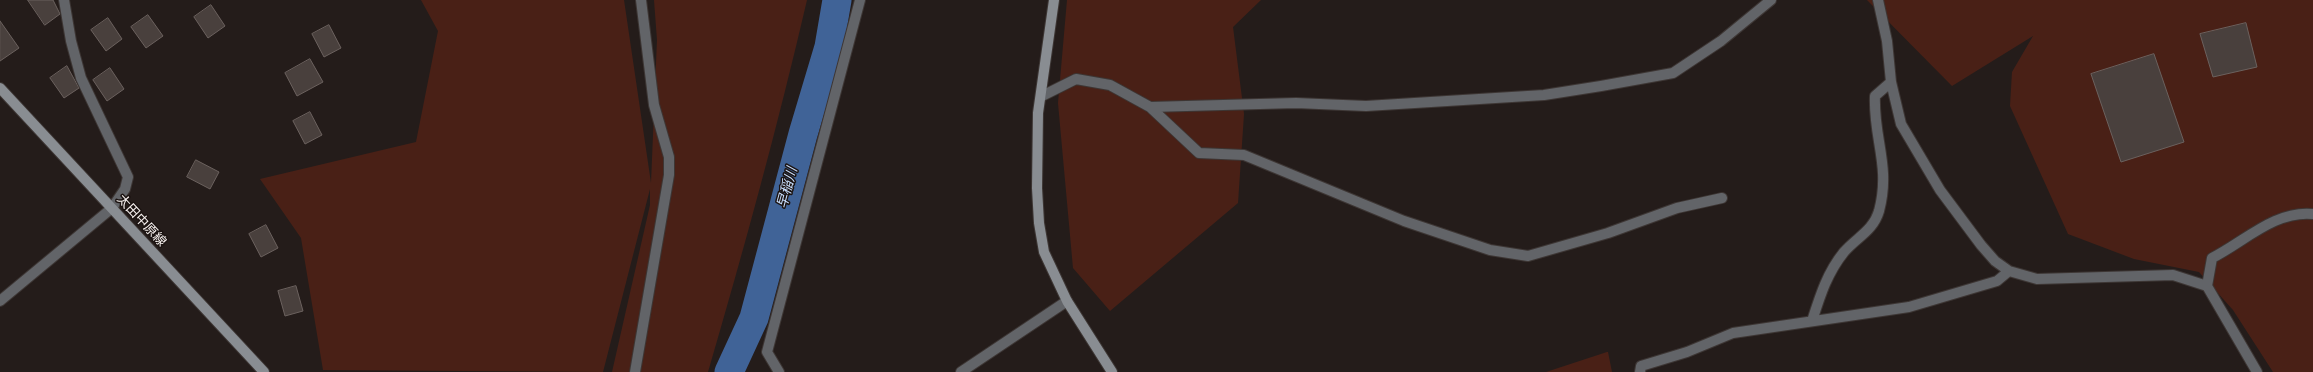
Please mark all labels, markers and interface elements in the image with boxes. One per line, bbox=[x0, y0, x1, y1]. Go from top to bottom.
water label: 早稲川 bbox=[774, 166, 802, 210]
street label: 太田中原線 bbox=[113, 192, 169, 250]

